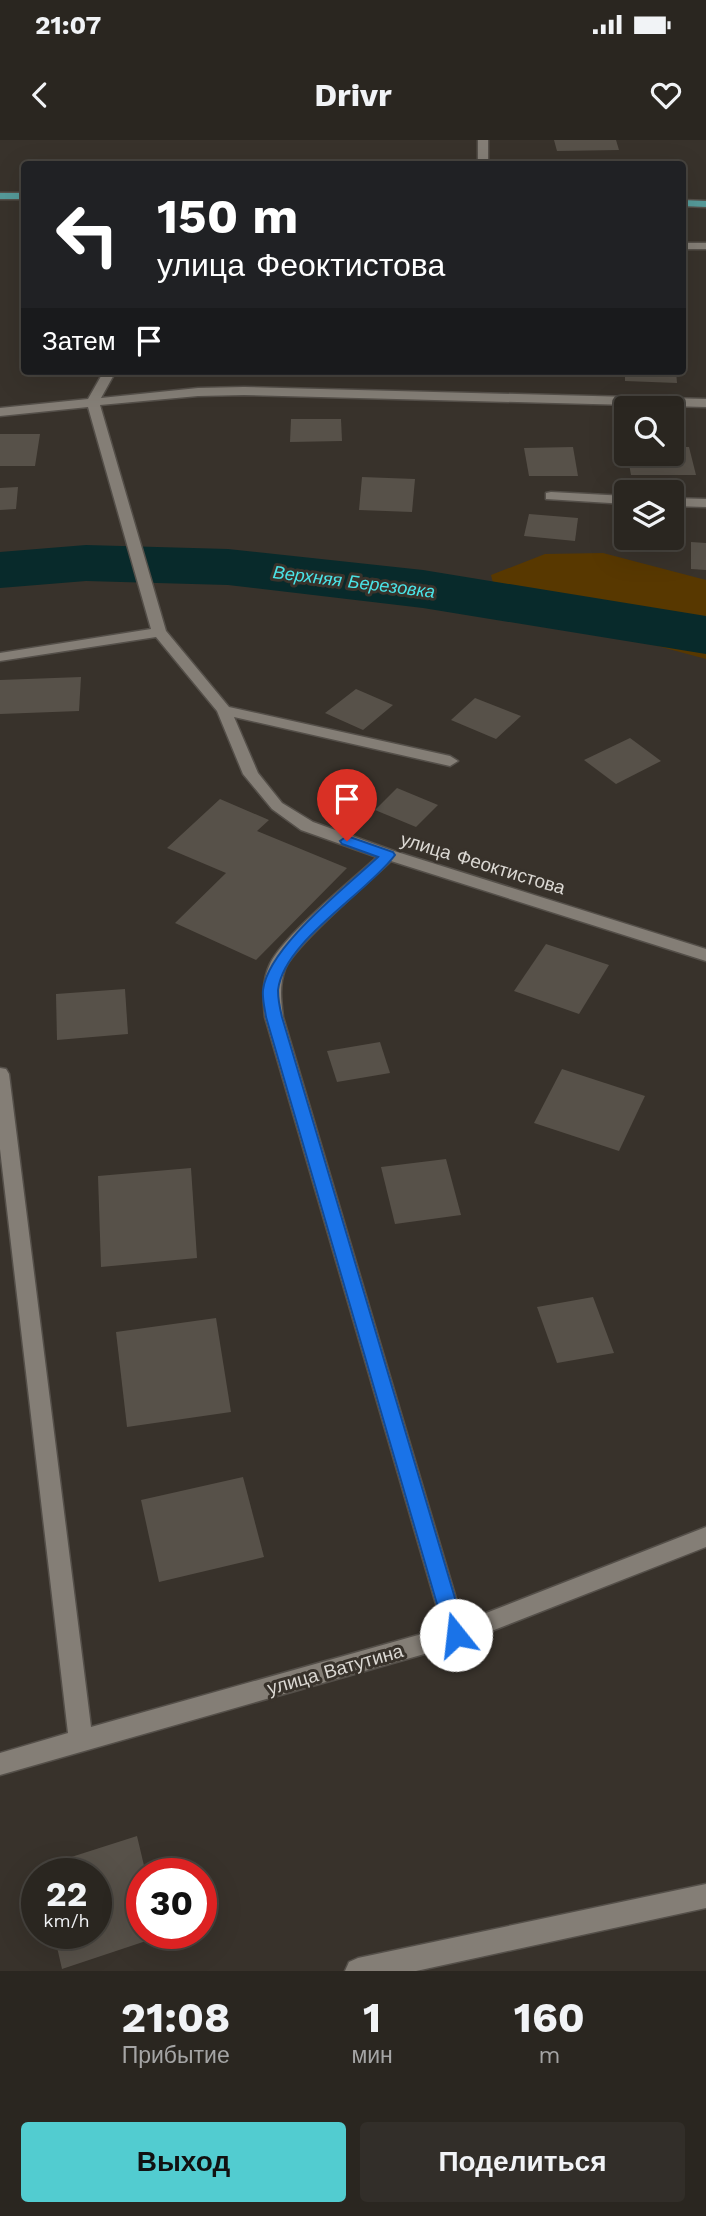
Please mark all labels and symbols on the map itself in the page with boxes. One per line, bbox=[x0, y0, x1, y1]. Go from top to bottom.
water label: Верхняя Березовка bbox=[272, 561, 436, 602]
pin bbox=[317, 769, 377, 841]
street label: улица Феоктистова bbox=[398, 827, 568, 900]
position arrow bbox=[419, 1598, 493, 1672]
street label: улица Ватутина bbox=[265, 1639, 406, 1700]
speed limit sign: 30 bbox=[126, 1858, 217, 1949]

